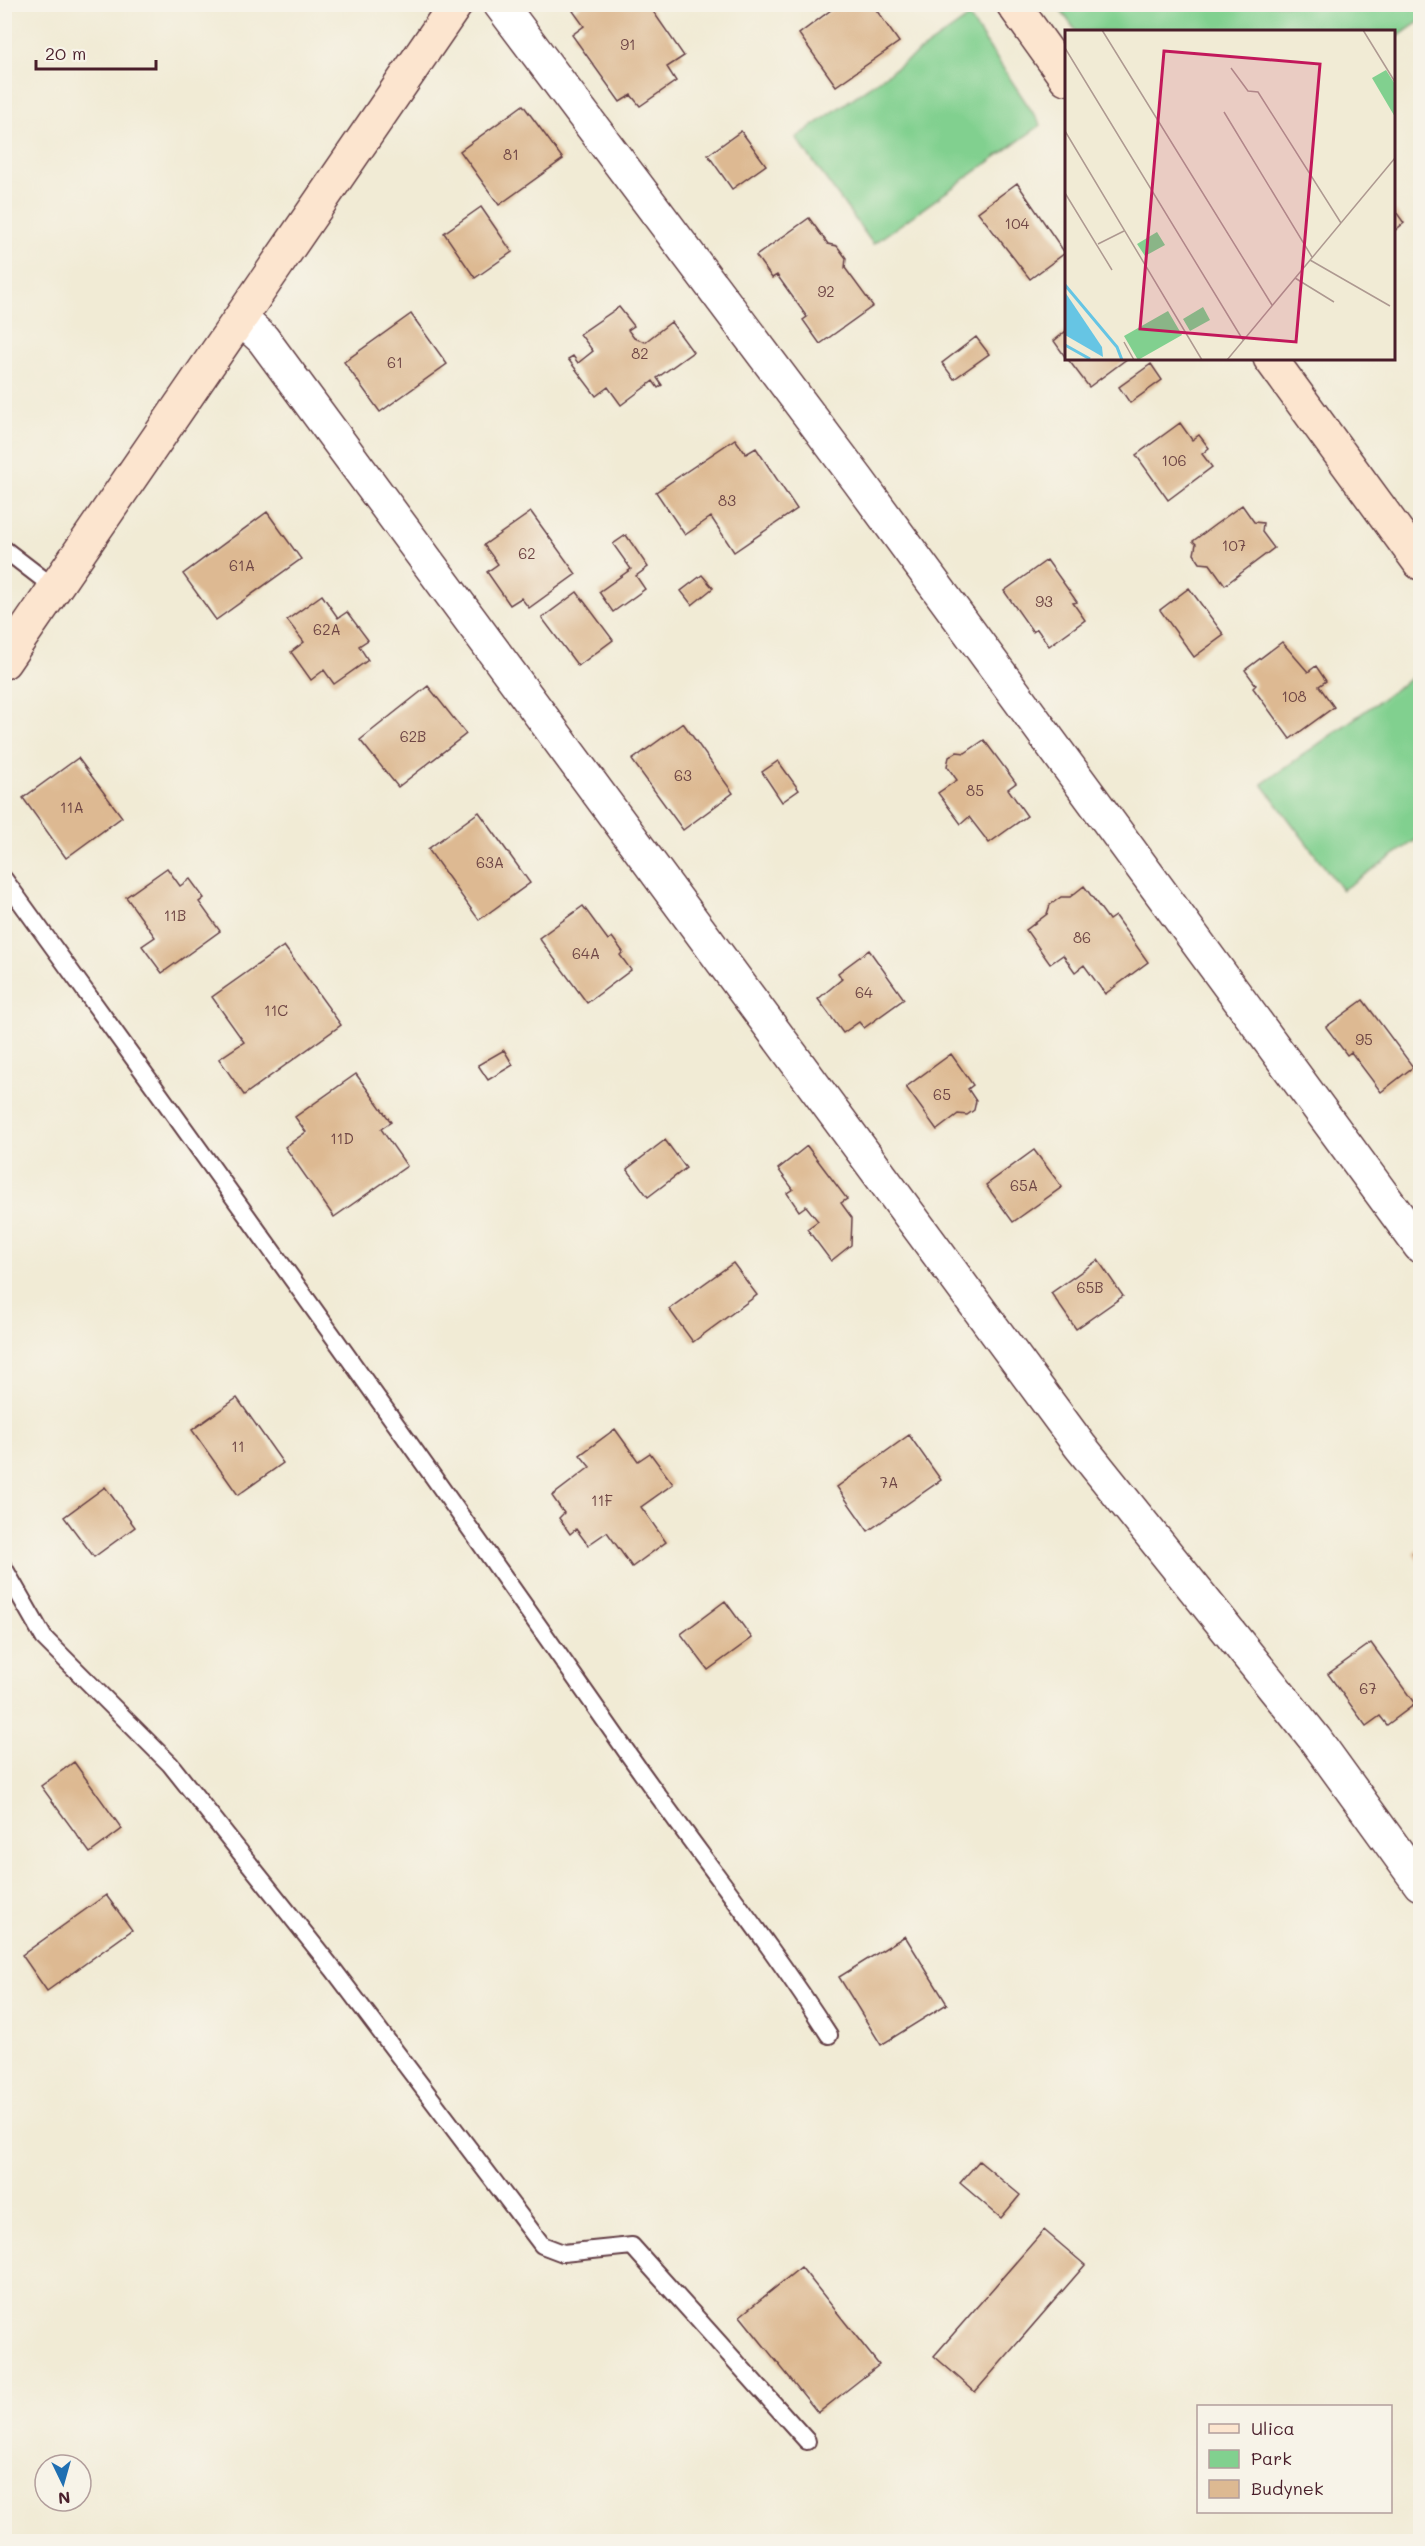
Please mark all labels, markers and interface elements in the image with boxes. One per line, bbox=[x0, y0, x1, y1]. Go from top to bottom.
inset map bbox=[1065, 30, 1395, 360]
scale bar bbox=[36, 33, 156, 71]
house number: 91 bbox=[620, 34, 636, 54]
text: 20 m bbox=[45, 41, 86, 65]
house number: 81 bbox=[503, 144, 519, 164]
house number: 104 bbox=[1005, 213, 1030, 233]
house number: 92 bbox=[817, 281, 835, 301]
house number: 82 bbox=[631, 343, 649, 363]
house number: 61 bbox=[387, 352, 403, 372]
house number: 106 bbox=[1161, 450, 1187, 470]
house number: 83 bbox=[718, 490, 736, 510]
house number: 107 bbox=[1222, 535, 1246, 555]
house number: 62 bbox=[518, 543, 536, 563]
house number: 61A bbox=[229, 555, 255, 575]
house number: 93 bbox=[1035, 591, 1053, 611]
house number: 62A bbox=[313, 619, 341, 639]
house number: 108 bbox=[1281, 686, 1307, 706]
house number: 62B bbox=[400, 726, 426, 746]
house number: 63 bbox=[674, 765, 692, 785]
house number: 85 bbox=[966, 780, 984, 800]
house number: 11A bbox=[60, 797, 84, 817]
house number: 63A bbox=[476, 852, 504, 872]
house number: 11B bbox=[164, 905, 186, 925]
house number: 86 bbox=[1073, 927, 1091, 947]
house number: 64A bbox=[572, 943, 600, 963]
house number: 64 bbox=[855, 982, 873, 1002]
house number: 11C bbox=[264, 1000, 288, 1020]
house number: 95 bbox=[1355, 1029, 1373, 1049]
house number: 65 bbox=[933, 1084, 951, 1104]
house number: 11D bbox=[330, 1128, 354, 1148]
house number: 65A bbox=[1010, 1175, 1038, 1195]
house number: 65B bbox=[1076, 1277, 1104, 1297]
house number: 11 bbox=[231, 1436, 245, 1456]
house number: 7A bbox=[880, 1472, 898, 1492]
house number: 11F bbox=[591, 1490, 613, 1510]
house number: 67 bbox=[1359, 1678, 1377, 1698]
legend bbox=[1197, 2405, 1392, 2513]
text: Ulica bbox=[1251, 2416, 1295, 2440]
text: Park bbox=[1251, 2446, 1292, 2470]
north arrow bbox=[33, 2453, 93, 2513]
text: Budynek bbox=[1251, 2476, 1324, 2500]
text: N bbox=[57, 2487, 71, 2509]

